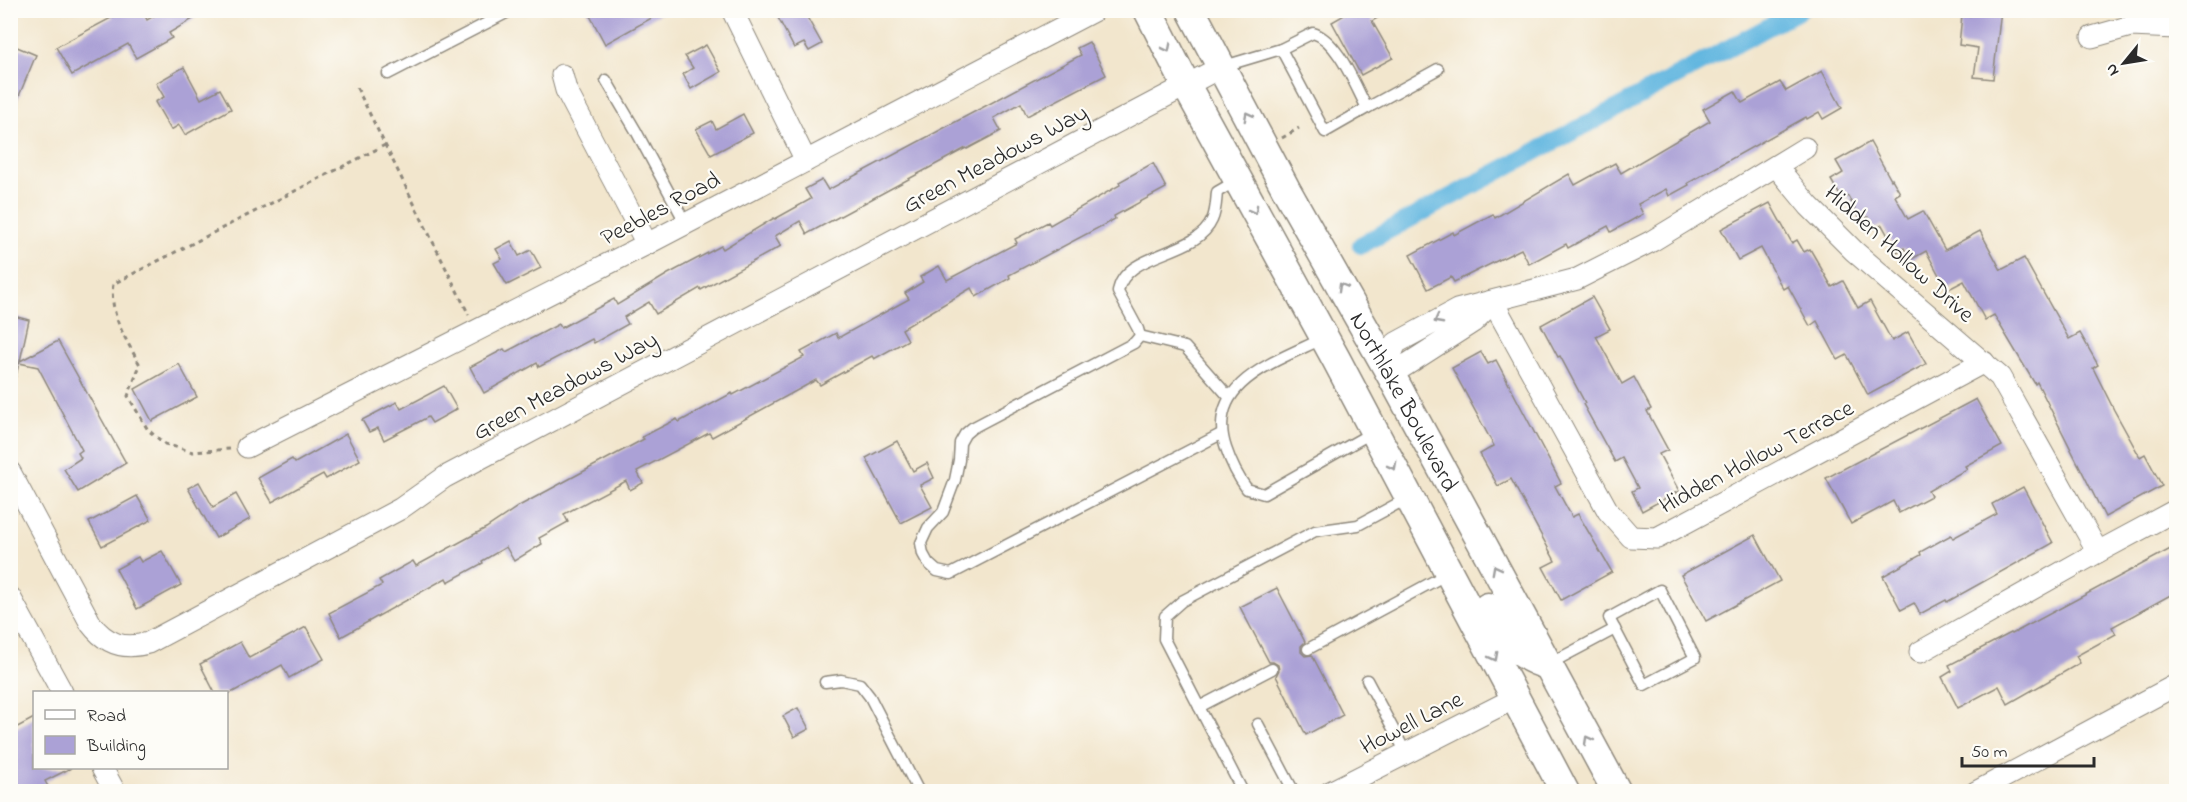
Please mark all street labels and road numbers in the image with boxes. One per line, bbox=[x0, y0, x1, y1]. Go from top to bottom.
street label: Green Meadows Way bbox=[897, 97, 1095, 225]
street label: Peebles Road bbox=[595, 164, 728, 256]
street label: Hidden Hollow Drive bbox=[1815, 178, 1982, 332]
street label: Northlake Boulevard bbox=[1339, 306, 1466, 499]
street label: Green Meadows Way bbox=[467, 324, 665, 452]
street label: Hidden Hollow Terrace bbox=[1654, 392, 1861, 524]
street label: Howell Lane bbox=[1355, 683, 1470, 765]

